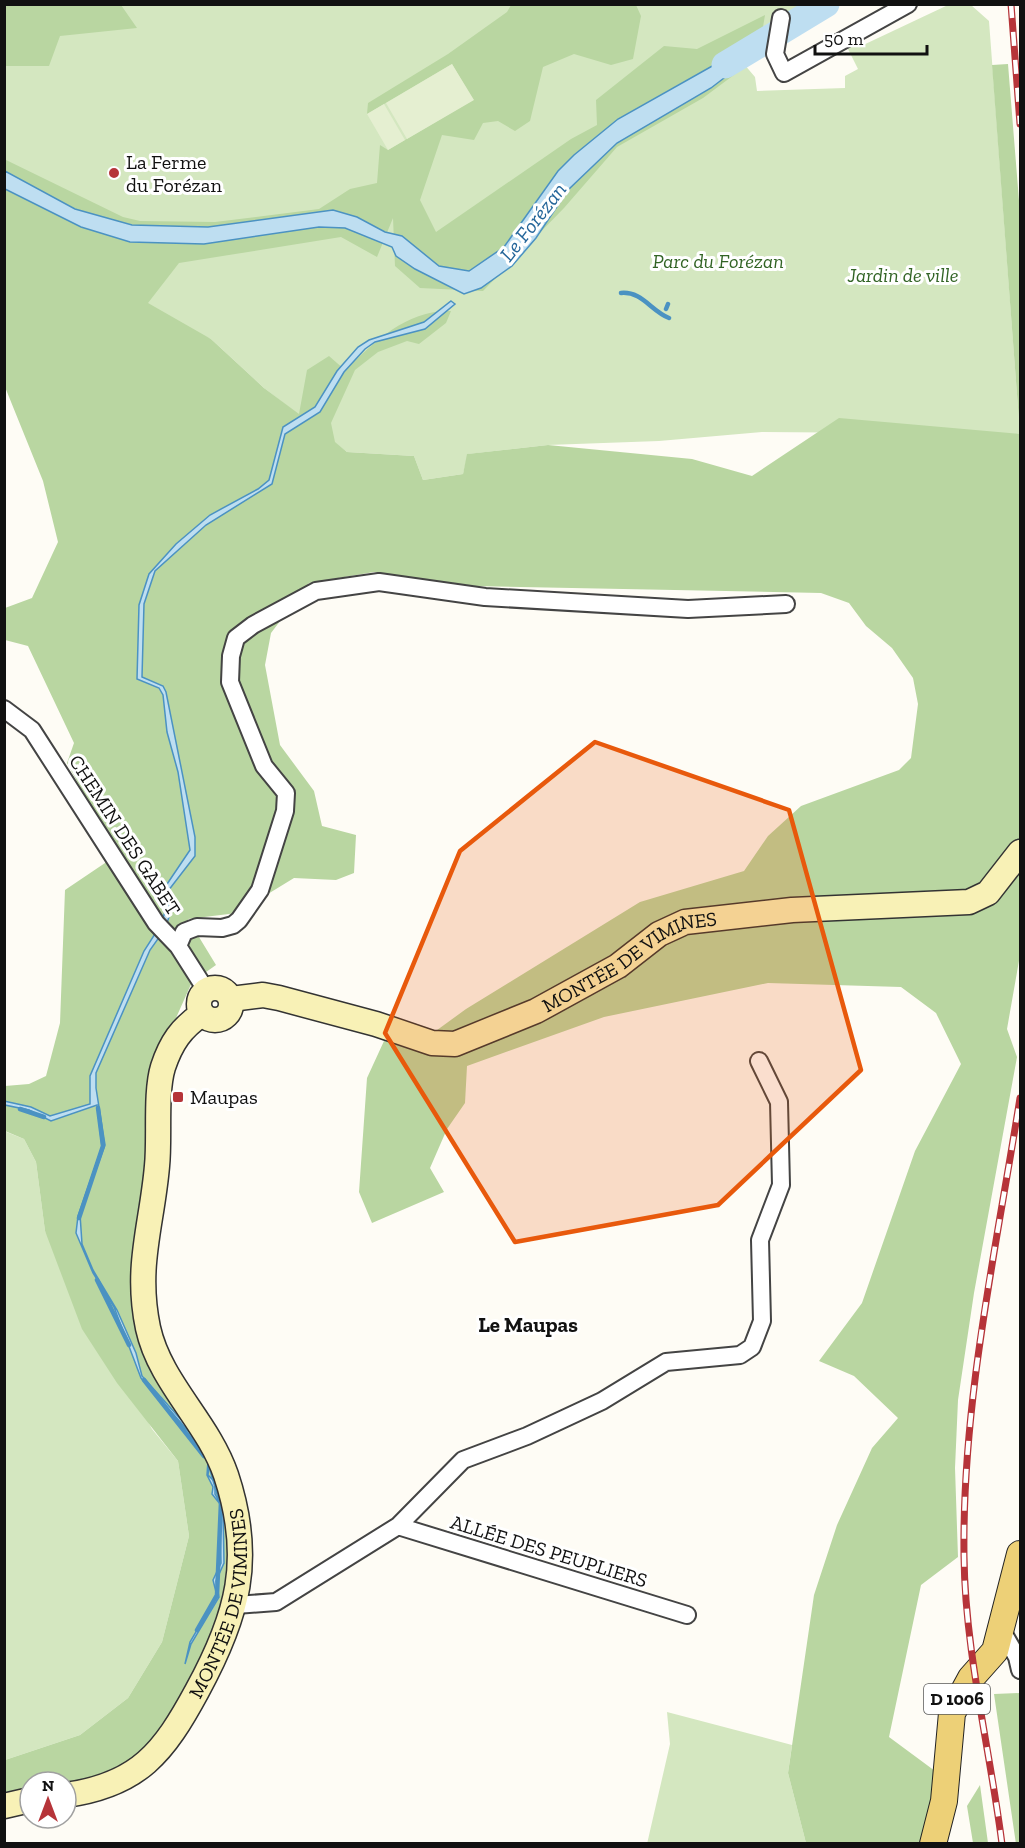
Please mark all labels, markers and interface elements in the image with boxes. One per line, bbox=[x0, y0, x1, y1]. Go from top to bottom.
scale bar bbox=[815, 18, 928, 56]
text: 50 m bbox=[824, 28, 864, 50]
place label: La Ferme du Forézan bbox=[126, 150, 222, 197]
marker: La Ferme du Forézan bbox=[107, 166, 121, 180]
water label: Le Forézan bbox=[494, 177, 571, 266]
park label: Parc du Forézan bbox=[652, 249, 784, 273]
park label: Jardin de ville bbox=[847, 263, 958, 287]
street label: CHEMIN DES GABET bbox=[64, 750, 186, 920]
street label: MONTÉE DE VIMINES bbox=[538, 907, 718, 1017]
place label: Maupas bbox=[190, 1085, 258, 1109]
marker: Maupas bbox=[171, 1090, 185, 1104]
district label: Le Maupas bbox=[478, 1312, 578, 1337]
street label: MONTÉE DE VIMINES bbox=[183, 1507, 252, 1702]
street label: ALLÉE DES PEUPLIERS bbox=[448, 1510, 650, 1592]
road number: D 1006 bbox=[924, 1684, 990, 1714]
north arrow bbox=[18, 1770, 78, 1830]
text: N bbox=[42, 1776, 54, 1795]

